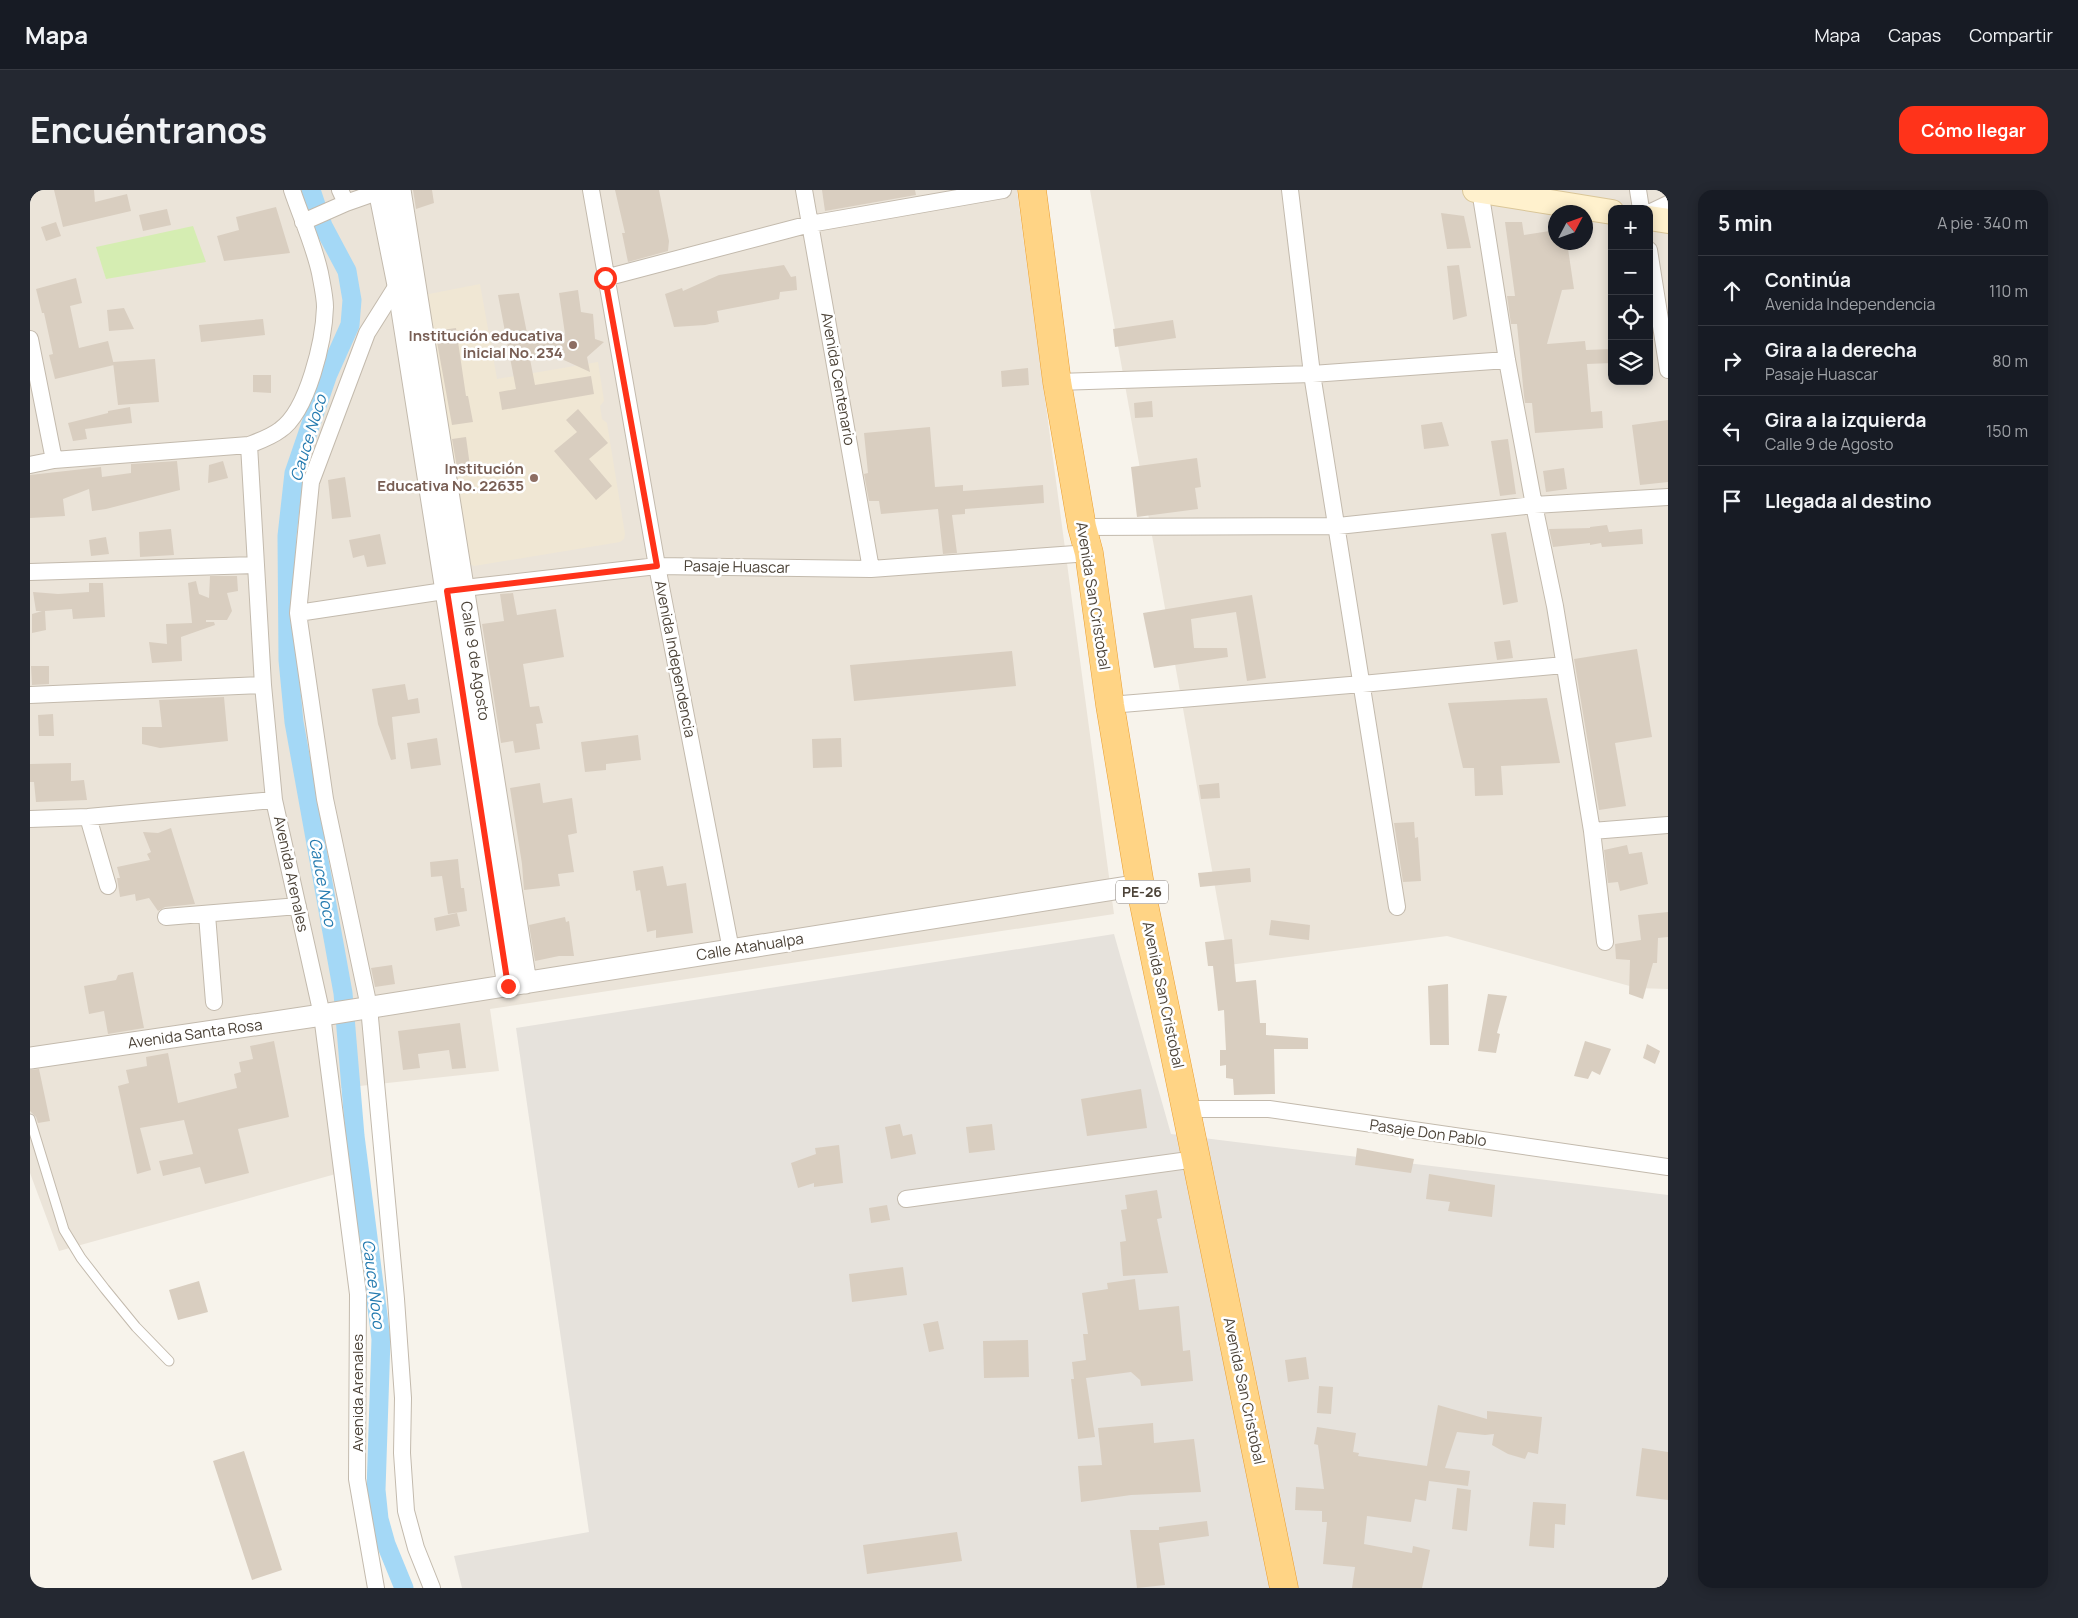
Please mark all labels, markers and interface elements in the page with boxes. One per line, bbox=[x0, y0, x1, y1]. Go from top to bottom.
text: Mapa bbox=[25, 18, 88, 51]
text: Mapa bbox=[1814, 23, 1860, 47]
text: Capas bbox=[1888, 23, 1941, 47]
text: Compartir bbox=[1969, 23, 2053, 47]
text: Encuéntranos bbox=[30, 106, 267, 154]
button: Cómo llegar bbox=[1899, 106, 2048, 154]
north arrow bbox=[1548, 205, 1593, 250]
map controls bbox=[1608, 205, 1653, 385]
button: + bbox=[1608, 205, 1653, 250]
text: 5 min bbox=[1718, 209, 1772, 237]
text: A pie · 340 m bbox=[1937, 212, 2028, 234]
button: − bbox=[1608, 250, 1653, 295]
route start bbox=[594, 267, 617, 290]
text: Continúa bbox=[1765, 267, 1851, 293]
icon: ahead bbox=[1718, 277, 1746, 305]
text: 110 m bbox=[1989, 280, 2028, 302]
text: Avenida Independencia bbox=[1765, 293, 1935, 315]
button: locate bbox=[1608, 295, 1653, 340]
street label: Avenida Centenario bbox=[816, 311, 861, 447]
place label: Institución educativa inicial No. 234 bbox=[408, 325, 563, 363]
text: Gira a la derecha bbox=[1765, 337, 1917, 363]
marker: Institución educativa inicial No. 234 bbox=[567, 339, 579, 351]
button: layers bbox=[1608, 340, 1653, 385]
icon: right bbox=[1718, 347, 1746, 375]
text: 80 m bbox=[1992, 350, 2028, 372]
text: Pasaje Huascar bbox=[1765, 363, 1878, 385]
water label: Cauce Noco bbox=[284, 391, 332, 484]
text: Gira a la izquierda bbox=[1765, 407, 1926, 433]
icon: left bbox=[1718, 417, 1746, 445]
text: 150 m bbox=[1986, 420, 2028, 442]
text: Calle 9 de Agosto bbox=[1765, 433, 1893, 455]
place label: Institución Educativa No. 22635 bbox=[377, 458, 524, 496]
marker: Institución Educativa No. 22635 bbox=[528, 472, 540, 484]
icon: arrive bbox=[1718, 487, 1746, 515]
text: Llegada al destino bbox=[1765, 488, 1932, 514]
street label: Avenida San Cristobal bbox=[1071, 520, 1116, 671]
street label: Pasaje Huascar bbox=[684, 555, 791, 578]
street label: Avenida Independencia bbox=[650, 579, 701, 739]
street label: Calle 9 de Agosto bbox=[456, 600, 495, 722]
street label: Avenida Arenales bbox=[269, 814, 314, 934]
water label: Cauce Noco bbox=[304, 836, 342, 929]
road number: PE-26 bbox=[1116, 880, 1168, 904]
street label: Avenida San Cristobal bbox=[1138, 919, 1189, 1070]
street label: Calle Atahualpa bbox=[695, 928, 805, 965]
route end bbox=[497, 975, 520, 998]
street label: Avenida Santa Rosa bbox=[126, 1014, 264, 1053]
street label: Pasaje Don Pablo bbox=[1368, 1114, 1488, 1151]
water label: Cauce Noco bbox=[358, 1238, 391, 1331]
street label: Avenida San Cristobal bbox=[1219, 1315, 1270, 1466]
street label: Avenida Arenales bbox=[347, 1334, 368, 1452]

